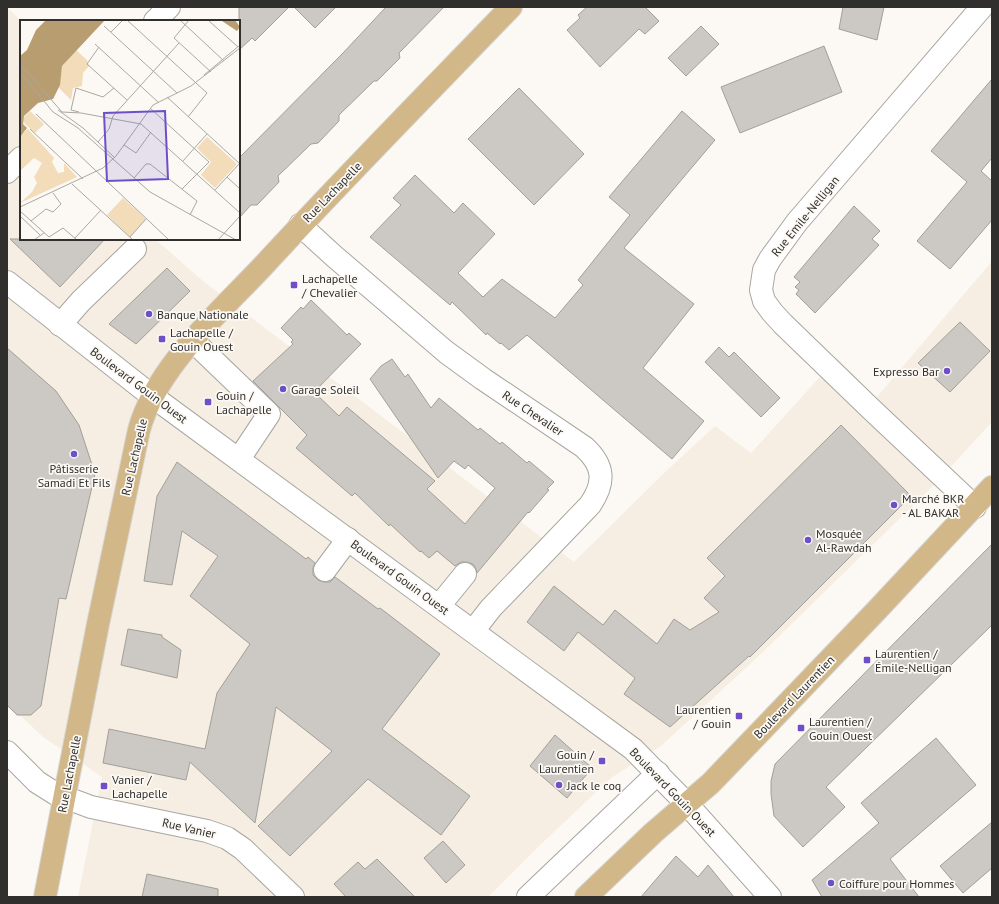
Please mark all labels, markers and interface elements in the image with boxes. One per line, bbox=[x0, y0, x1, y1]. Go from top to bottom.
inset map bbox=[20, 20, 240, 240]
street label: Rue Lachapelle bbox=[299, 159, 365, 225]
street label: Rue Emile-Nelligan bbox=[768, 173, 842, 259]
place label: Lachapelle / Chevalier bbox=[301, 271, 358, 300]
marker: Lachapelle / Chevalier bbox=[289, 280, 299, 290]
place label: Banque Nationale bbox=[157, 307, 249, 322]
marker: Banque Nationale bbox=[144, 309, 154, 319]
place label: Lachapelle / Gouin Ouest bbox=[170, 325, 234, 354]
marker: Lachapelle / Gouin Ouest bbox=[157, 334, 167, 344]
street label: Boulevard Gouin Ouest bbox=[87, 344, 191, 426]
place label: Expresso Bar bbox=[873, 364, 939, 379]
marker: Expresso Bar bbox=[942, 366, 952, 376]
place label: Garage Soleil bbox=[291, 382, 360, 397]
marker: Garage Soleil bbox=[278, 384, 288, 394]
street label: Rue Chevalier bbox=[500, 387, 566, 439]
place label: Gouin / Lachapelle bbox=[216, 388, 272, 417]
marker: Gouin / Lachapelle bbox=[203, 397, 213, 407]
street label: Rue Lachapelle bbox=[118, 417, 150, 497]
marker: Pâtisserie Samadi Et Fils bbox=[69, 449, 79, 459]
place label: Pâtisserie Samadi Et Fils bbox=[38, 461, 110, 490]
place label: Marché BKR - AL BAKAR bbox=[902, 491, 964, 520]
marker: Marché BKR - AL BAKAR bbox=[889, 500, 899, 510]
place label: Mosquée Al-Rawdah bbox=[816, 526, 872, 555]
marker: Mosquée Al-Rawdah bbox=[803, 535, 813, 545]
street label: Boulevard Gouin Ouest bbox=[348, 536, 452, 618]
place label: Laurentien / Émile-Nelligan bbox=[875, 646, 952, 675]
street label: Boulevard Laurentien bbox=[750, 652, 838, 742]
marker: Laurentien / Émile-Nelligan bbox=[862, 655, 872, 665]
place label: Laurentien / Gouin bbox=[676, 702, 731, 731]
marker: Laurentien / Gouin bbox=[734, 711, 744, 721]
place label: Laurentien / Gouin Ouest bbox=[809, 714, 872, 743]
marker: Laurentien / Gouin Ouest bbox=[796, 723, 806, 733]
street label: Rue Lachapelle bbox=[54, 734, 84, 814]
street label: Boulevard Gouin Ouest bbox=[627, 744, 719, 840]
place label: Gouin / Laurentien bbox=[539, 747, 595, 776]
marker: Gouin / Laurentien bbox=[597, 756, 607, 766]
place label: Vanier / Lachapelle bbox=[111, 772, 168, 801]
place label: Jack le coq bbox=[566, 778, 621, 793]
marker: Jack le coq bbox=[554, 780, 564, 790]
marker: Vanier / Lachapelle bbox=[99, 781, 109, 791]
street label: Rue Vanier bbox=[161, 815, 217, 841]
place label: Coiffure pour Hommes bbox=[839, 876, 954, 891]
marker: Coiffure pour Hommes bbox=[826, 878, 836, 888]

